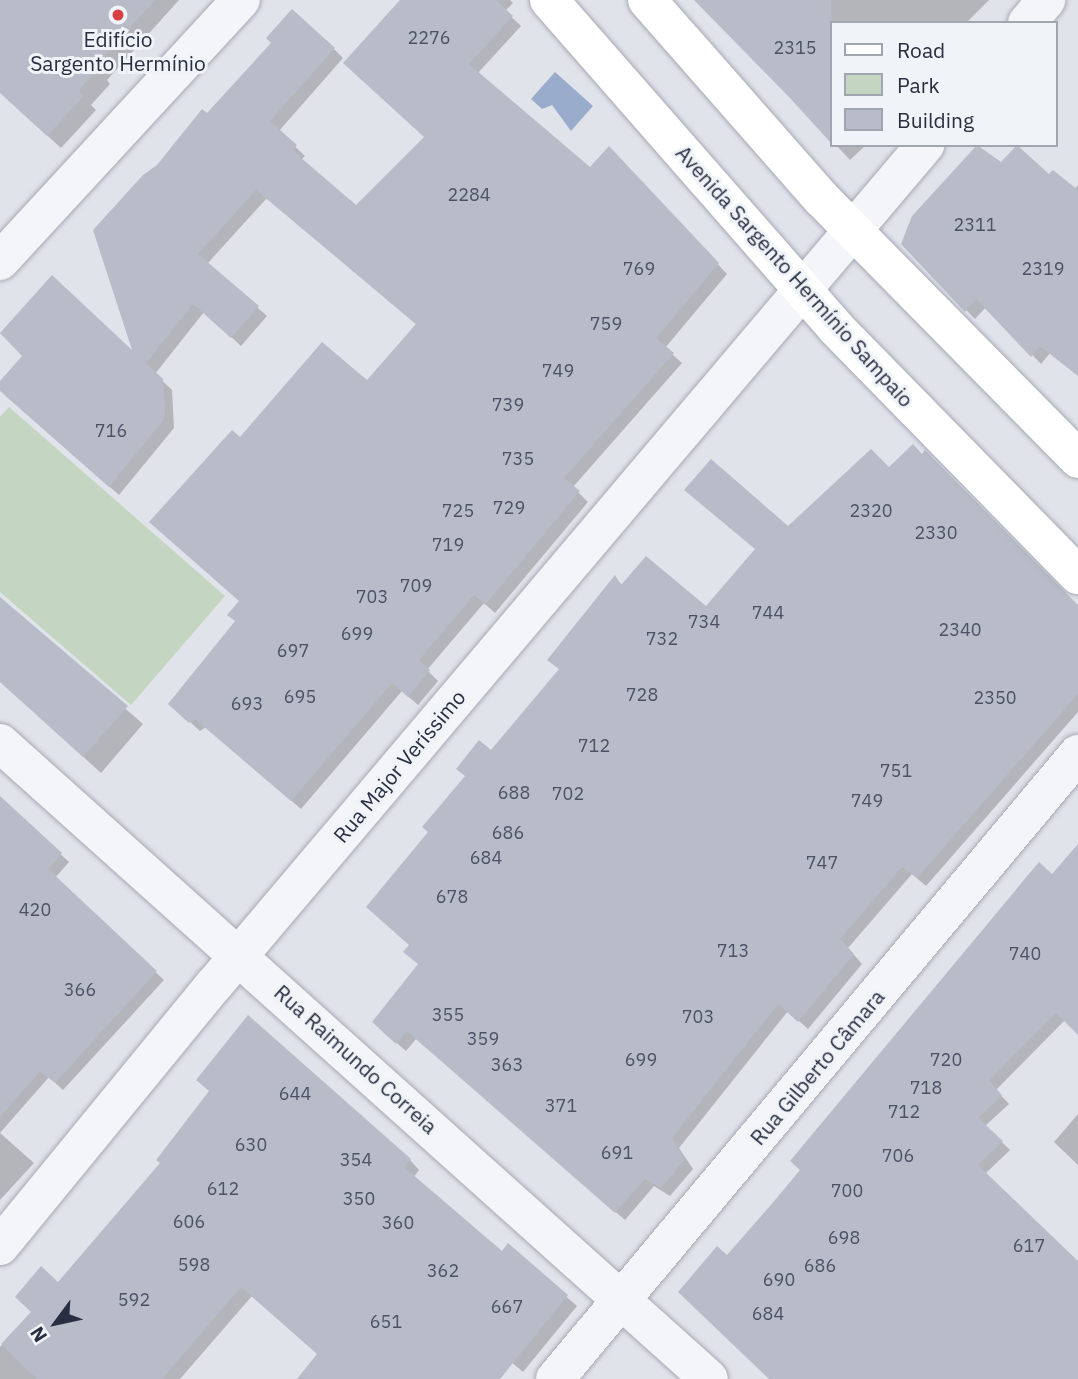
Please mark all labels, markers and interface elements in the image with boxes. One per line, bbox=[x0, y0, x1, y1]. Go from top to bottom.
marker: Edifício Sargento Hermínio bbox=[110, 7, 126, 23]
legend bbox=[830, 21, 1057, 147]
place label: Edifício Sargento Hermínio bbox=[30, 26, 206, 76]
house number: 2276 bbox=[407, 27, 451, 49]
text: Road bbox=[897, 36, 945, 64]
house number: 2315 bbox=[773, 37, 817, 59]
text: Park bbox=[897, 71, 940, 99]
text: Building bbox=[897, 106, 974, 134]
street label: Avenida Sargento Hermínio Sampaio bbox=[671, 140, 919, 412]
house number: 2284 bbox=[447, 184, 491, 206]
house number: 2311 bbox=[953, 214, 997, 236]
house number: 769 bbox=[623, 258, 655, 280]
house number: 2319 bbox=[1021, 258, 1065, 280]
house number: 759 bbox=[590, 313, 622, 335]
house number: 749 bbox=[542, 360, 574, 382]
house number: 739 bbox=[492, 394, 524, 416]
house number: 716 bbox=[95, 420, 127, 442]
house number: 735 bbox=[502, 448, 534, 470]
house number: 729 bbox=[493, 497, 525, 519]
house number: 725 bbox=[442, 500, 474, 522]
house number: 2320 bbox=[849, 500, 893, 522]
house number: 2330 bbox=[914, 522, 958, 544]
house number: 719 bbox=[432, 534, 464, 556]
house number: 709 bbox=[400, 575, 432, 597]
house number: 703 bbox=[356, 586, 388, 608]
house number: 744 bbox=[752, 602, 784, 624]
house number: 734 bbox=[688, 611, 720, 633]
house number: 2340 bbox=[938, 619, 982, 641]
house number: 699 bbox=[341, 623, 373, 645]
house number: 732 bbox=[646, 628, 678, 650]
house number: 697 bbox=[277, 640, 309, 662]
street label: Rua Major Veríssimo bbox=[328, 684, 470, 848]
house number: 728 bbox=[626, 684, 658, 706]
house number: 695 bbox=[284, 686, 316, 708]
house number: 2350 bbox=[973, 687, 1017, 709]
house number: 693 bbox=[231, 693, 263, 715]
house number: 712 bbox=[578, 735, 610, 757]
house number: 751 bbox=[880, 760, 912, 782]
house number: 688 bbox=[498, 782, 530, 804]
house number: 702 bbox=[552, 783, 584, 805]
house number: 749 bbox=[851, 790, 883, 812]
house number: 686 bbox=[492, 822, 524, 844]
house number: 684 bbox=[470, 847, 502, 869]
house number: 747 bbox=[806, 852, 838, 874]
house number: 678 bbox=[436, 886, 468, 908]
house number: 420 bbox=[19, 899, 51, 921]
house number: 713 bbox=[717, 940, 749, 962]
house number: 740 bbox=[1009, 943, 1041, 965]
house number: 366 bbox=[64, 979, 96, 1001]
street label: Rua Raimundo Correia bbox=[269, 979, 443, 1139]
street label: Rua Gilberto Câmara bbox=[745, 984, 889, 1150]
house number: 355 bbox=[432, 1004, 464, 1026]
house number: 703 bbox=[682, 1006, 714, 1028]
house number: 359 bbox=[467, 1028, 499, 1050]
house number: 699 bbox=[625, 1049, 657, 1071]
house number: 720 bbox=[930, 1049, 962, 1071]
house number: 363 bbox=[491, 1054, 523, 1076]
house number: 718 bbox=[910, 1077, 942, 1099]
house number: 644 bbox=[279, 1083, 311, 1105]
house number: 371 bbox=[545, 1095, 577, 1117]
house number: 712 bbox=[888, 1101, 920, 1123]
house number: 630 bbox=[235, 1134, 267, 1156]
house number: 691 bbox=[601, 1142, 633, 1164]
house number: 706 bbox=[882, 1145, 914, 1167]
house number: 354 bbox=[340, 1149, 372, 1171]
house number: 612 bbox=[207, 1178, 239, 1200]
house number: 700 bbox=[831, 1180, 863, 1202]
house number: 350 bbox=[343, 1188, 375, 1210]
house number: 606 bbox=[173, 1211, 205, 1233]
house number: 360 bbox=[382, 1212, 414, 1234]
house number: 698 bbox=[828, 1227, 860, 1249]
house number: 617 bbox=[1013, 1235, 1045, 1257]
house number: 598 bbox=[178, 1254, 210, 1276]
house number: 686 bbox=[804, 1255, 836, 1277]
house number: 362 bbox=[427, 1260, 459, 1282]
house number: 690 bbox=[763, 1269, 795, 1291]
north arrow bbox=[21, 1288, 91, 1358]
house number: 592 bbox=[118, 1289, 150, 1311]
house number: 667 bbox=[491, 1296, 523, 1318]
house number: 684 bbox=[752, 1303, 784, 1325]
house number: 651 bbox=[370, 1311, 402, 1333]
text: N bbox=[25, 1322, 52, 1347]

